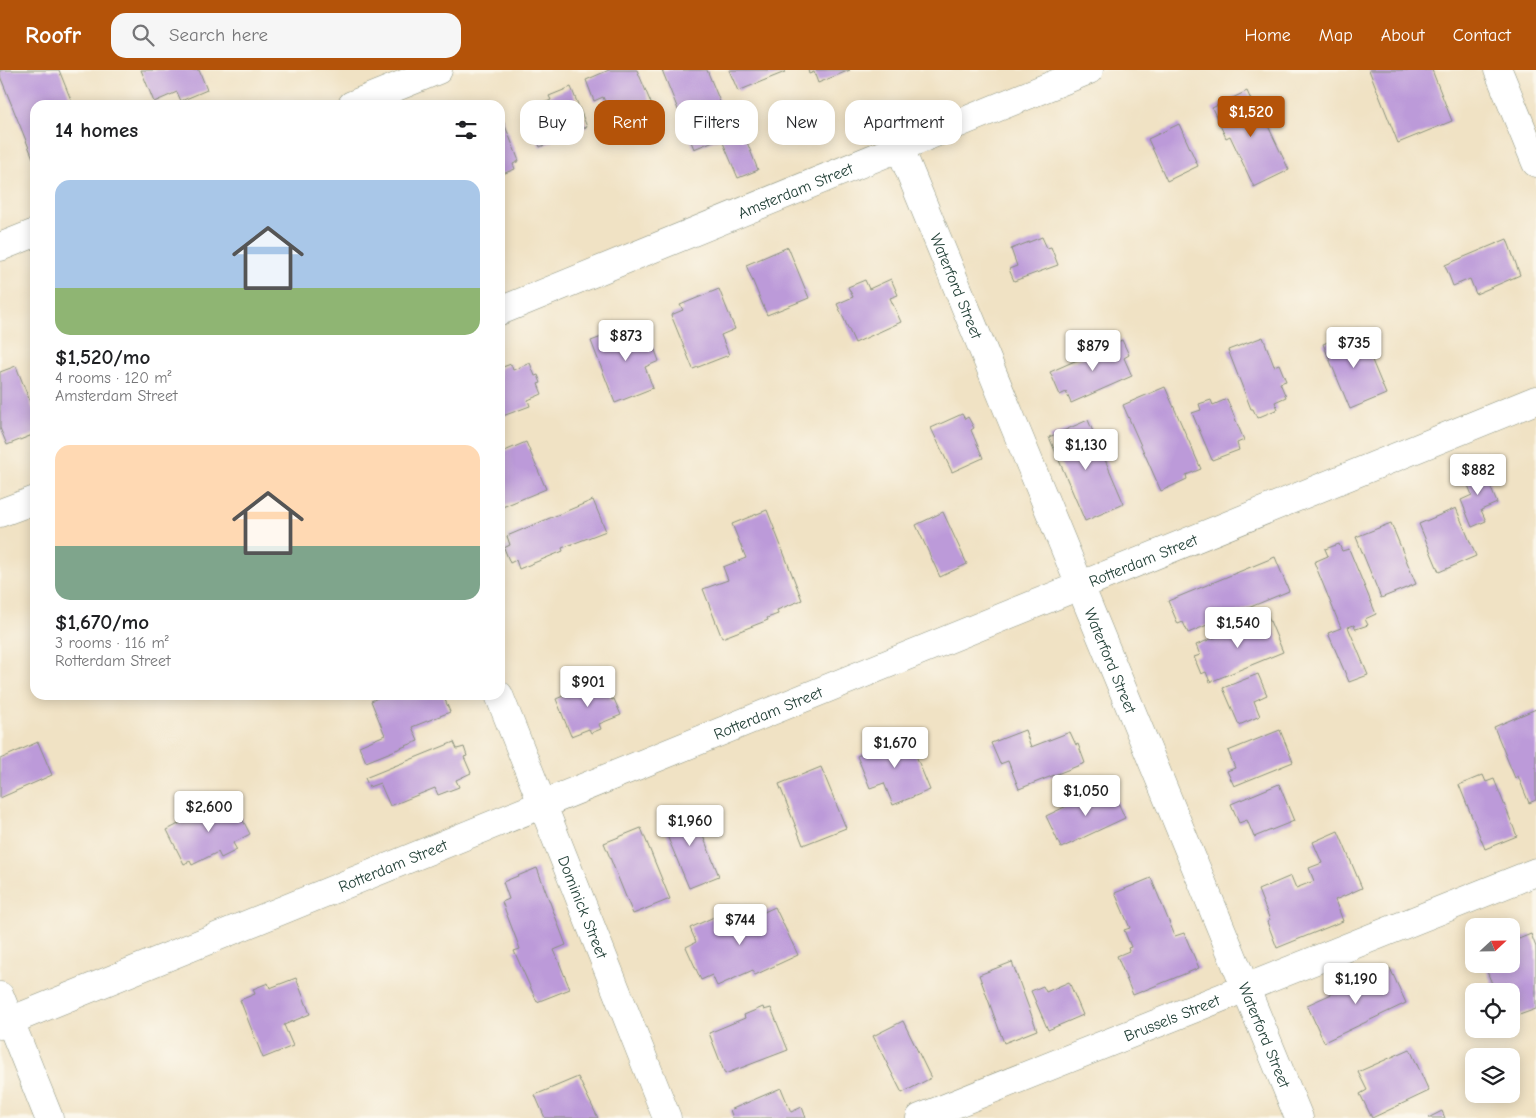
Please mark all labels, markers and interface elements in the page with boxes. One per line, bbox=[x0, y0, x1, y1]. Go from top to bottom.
search box bbox=[111, 13, 461, 58]
text: Roofr bbox=[25, 21, 81, 49]
icon: search bbox=[129, 21, 157, 49]
text: Search here bbox=[169, 24, 268, 46]
text: Home bbox=[1244, 25, 1291, 46]
text: Map bbox=[1319, 25, 1353, 46]
text: About bbox=[1381, 25, 1425, 46]
text: Contact bbox=[1453, 25, 1511, 46]
pin: $1,520 bbox=[1210, 96, 1292, 138]
chip: Buy bbox=[520, 100, 584, 145]
chip: Rent bbox=[594, 100, 665, 145]
chip: Filters bbox=[675, 100, 758, 145]
chip: New bbox=[768, 100, 835, 145]
chip: Apartment bbox=[845, 100, 962, 145]
text: $1,520 bbox=[1229, 103, 1273, 121]
icon: filters bbox=[452, 116, 480, 144]
text: 14 homes bbox=[55, 118, 138, 142]
street label: Amsterdam Street bbox=[735, 159, 856, 223]
icon: home bbox=[223, 213, 313, 303]
street label: Waterford Street bbox=[926, 231, 986, 342]
pin: $873 bbox=[596, 320, 656, 362]
pin: $735 bbox=[1324, 326, 1384, 369]
text: $873 bbox=[610, 327, 642, 345]
pin: $879 bbox=[1063, 330, 1123, 372]
text: $735 bbox=[1337, 334, 1371, 352]
text: $879 bbox=[1076, 337, 1110, 355]
text: $1,520/mo bbox=[55, 345, 150, 369]
text: 4 rooms · 120 m² bbox=[55, 369, 172, 387]
text: Amsterdam Street bbox=[55, 387, 178, 405]
pin: $1,130 bbox=[1045, 428, 1127, 471]
text: $1,130 bbox=[1065, 436, 1107, 454]
pin: $882 bbox=[1448, 454, 1508, 496]
text: $882 bbox=[1461, 461, 1495, 479]
icon: home bbox=[223, 478, 313, 568]
street label: Rotterdam Street bbox=[1086, 531, 1201, 591]
street label: Waterford Street bbox=[1080, 605, 1140, 716]
pin: $1,540 bbox=[1197, 606, 1279, 649]
text: $1,670/mo bbox=[55, 610, 149, 634]
text: $1,540 bbox=[1216, 614, 1260, 632]
text: 3 rooms · 116 m² bbox=[55, 634, 169, 652]
text: Rotterdam Street bbox=[55, 652, 171, 670]
pin: $901 bbox=[558, 666, 618, 708]
text: $901 bbox=[571, 673, 605, 691]
street label: Rotterdam Street bbox=[711, 683, 826, 744]
pin: $1,670 bbox=[854, 726, 936, 769]
text: $1,670 bbox=[873, 734, 917, 752]
pin: $1,050 bbox=[1045, 774, 1127, 817]
text: $1,050 bbox=[1063, 782, 1109, 800]
pin: $2,600 bbox=[168, 790, 250, 833]
text: $2,600 bbox=[185, 798, 233, 816]
pin: $1,960 bbox=[649, 804, 731, 847]
text: $1,960 bbox=[668, 812, 712, 830]
street label: Rotterdam Street bbox=[336, 836, 451, 896]
street label: Dominick Street bbox=[554, 853, 611, 962]
pin: $744 bbox=[710, 904, 770, 946]
text: $744 bbox=[725, 911, 755, 929]
north arrow bbox=[1465, 918, 1520, 972]
map controls bbox=[1465, 918, 1520, 1103]
pin: $1,190 bbox=[1315, 962, 1397, 1005]
text: $1,190 bbox=[1335, 970, 1377, 988]
street label: Waterford Street bbox=[1234, 980, 1294, 1091]
button: locate bbox=[1465, 983, 1520, 1038]
street label: Brussels Street bbox=[1122, 991, 1223, 1046]
button: layers bbox=[1465, 1048, 1520, 1103]

